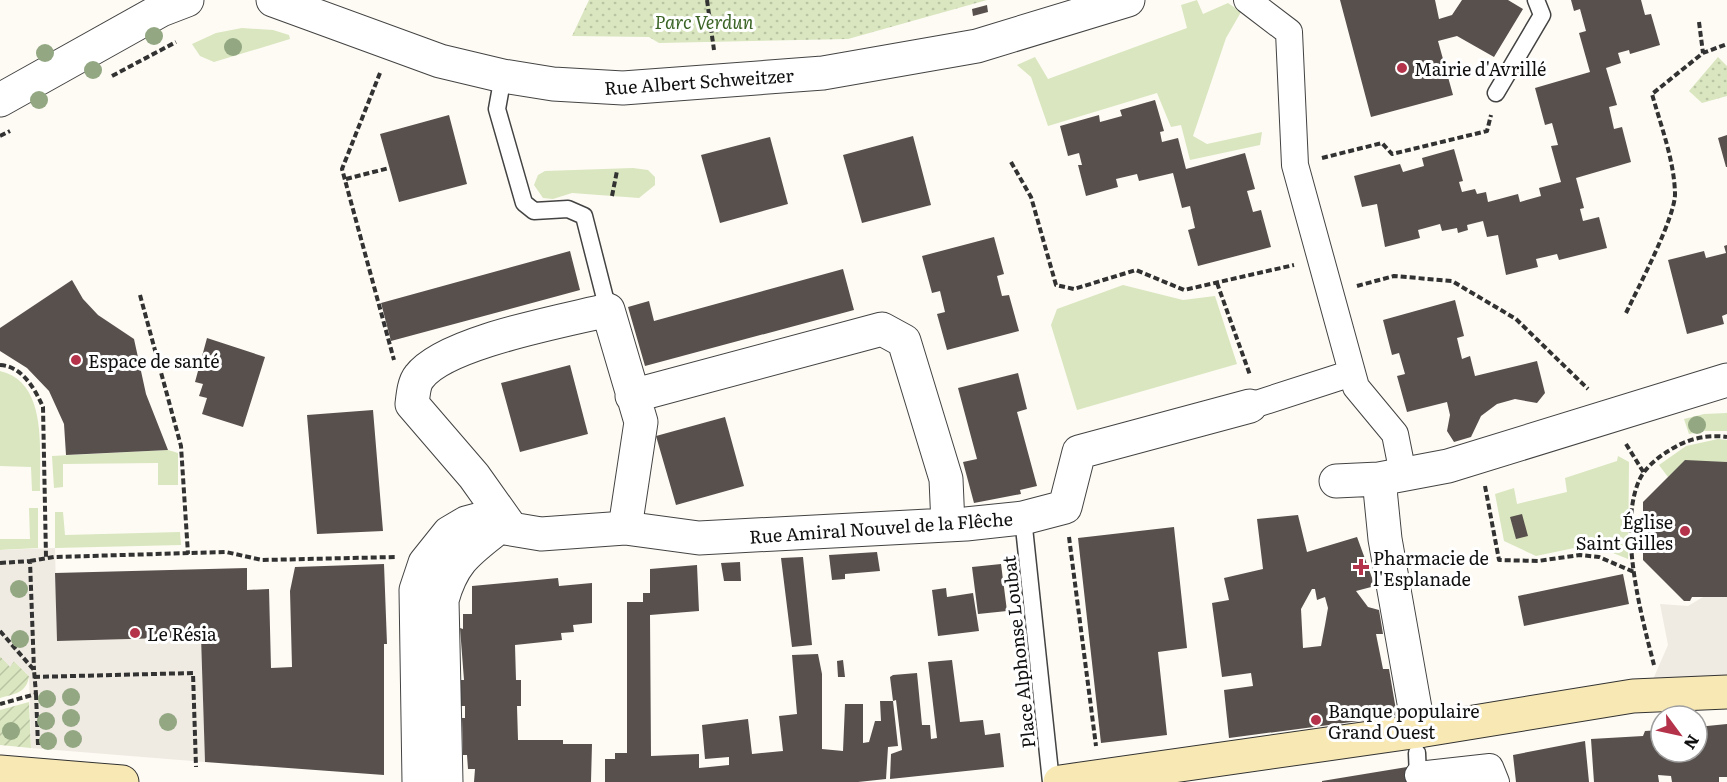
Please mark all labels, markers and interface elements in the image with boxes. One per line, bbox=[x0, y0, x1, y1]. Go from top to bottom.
park label: Parc Verdun bbox=[655, 8, 754, 35]
place label: Mairie d'Avrillé bbox=[1414, 55, 1546, 82]
street label: Rue Albert Schweitzer bbox=[603, 61, 795, 101]
marker: Mairie d'Avrillé bbox=[1395, 61, 1409, 75]
place label: Espace de santé bbox=[88, 347, 219, 374]
marker: Espace de santé bbox=[69, 353, 83, 367]
street label: Rue Amiral Nouvel de la Flêche bbox=[748, 504, 1014, 550]
place label: Église Saint Gilles bbox=[1576, 508, 1673, 556]
marker: Église Saint Gilles bbox=[1678, 524, 1692, 538]
place label: Pharmacie de l'Esplanade bbox=[1373, 544, 1489, 592]
street label: Place Alphonse Loubat bbox=[994, 554, 1042, 750]
marker: Pharmacie de l'Esplanade bbox=[1354, 560, 1368, 574]
place label: Le Résia bbox=[147, 620, 217, 647]
marker: Le Résia bbox=[128, 626, 142, 640]
place label: Banque populaire Grand Ouest bbox=[1328, 697, 1480, 745]
north arrow bbox=[1649, 704, 1709, 764]
marker: Banque populaire Grand Ouest bbox=[1309, 713, 1323, 727]
text: N bbox=[1679, 731, 1706, 755]

